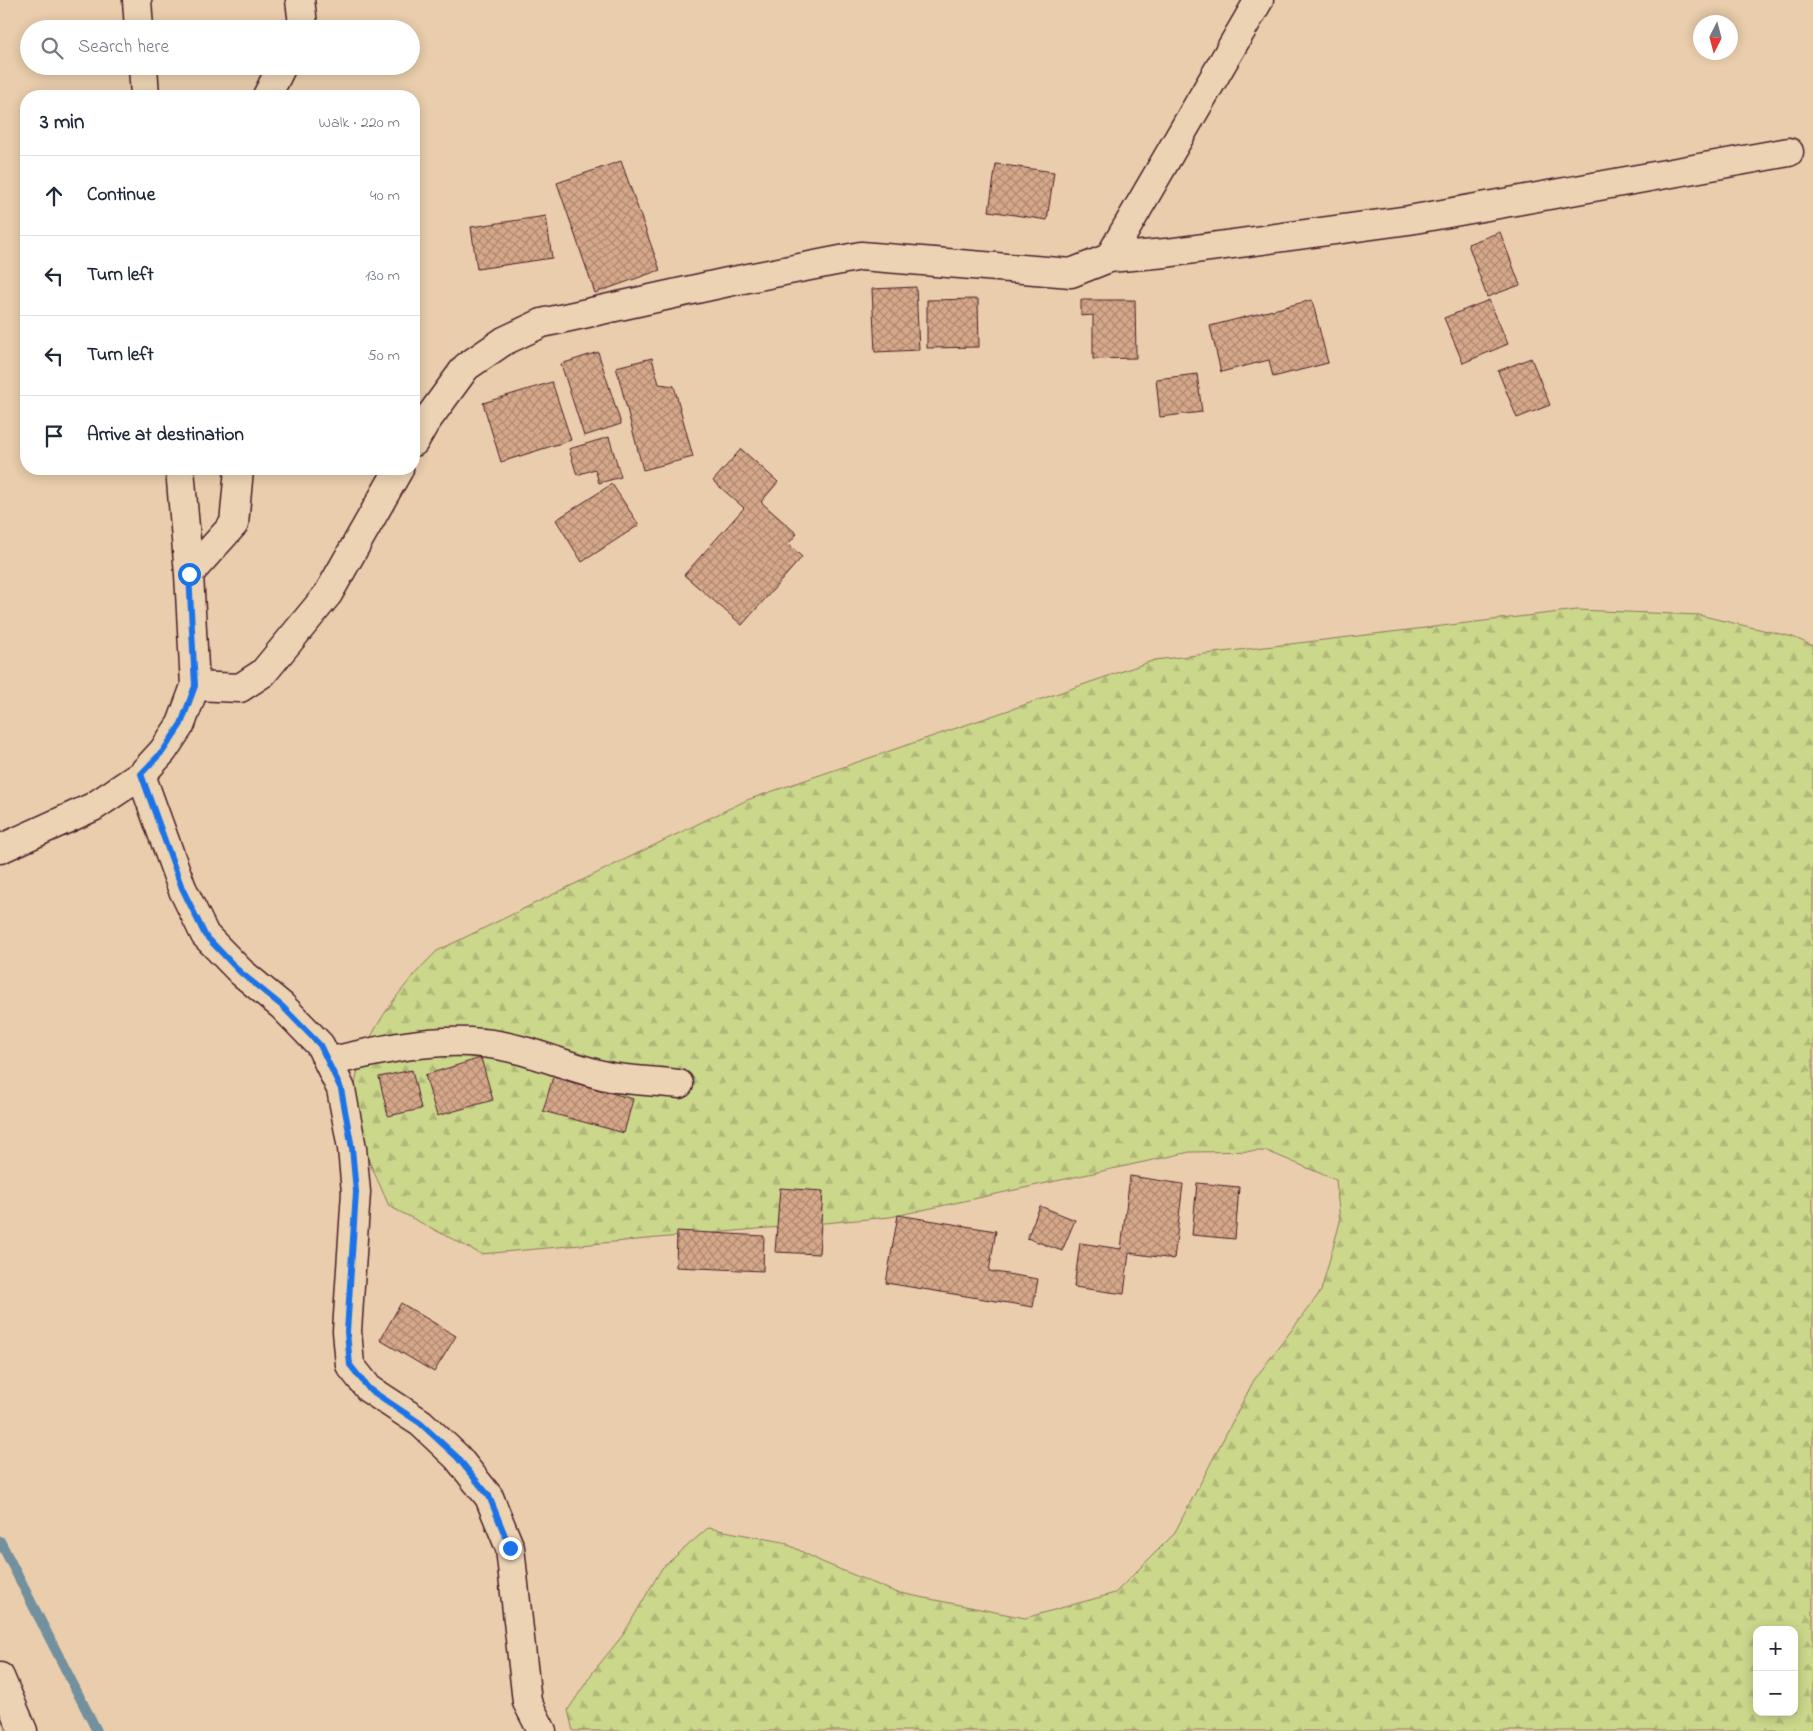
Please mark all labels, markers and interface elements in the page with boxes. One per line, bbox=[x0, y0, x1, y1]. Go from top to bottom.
north arrow bbox=[1693, 15, 1738, 60]
search box bbox=[20, 20, 420, 75]
icon: search bbox=[38, 34, 66, 62]
text: Search here bbox=[78, 34, 169, 61]
text: 3 min bbox=[40, 108, 84, 138]
text: Walk · 220 m bbox=[319, 111, 400, 135]
icon: ahead bbox=[40, 182, 68, 210]
text: Continue bbox=[87, 182, 155, 209]
text: 40 m bbox=[370, 184, 400, 208]
icon: left bbox=[40, 262, 68, 290]
text: Turn left bbox=[87, 262, 154, 289]
text: 130 m bbox=[365, 264, 400, 288]
icon: left bbox=[40, 342, 68, 370]
text: Turn left bbox=[87, 342, 154, 369]
text: 50 m bbox=[368, 344, 400, 368]
icon: arrive bbox=[40, 422, 68, 450]
text: Arrive at destination bbox=[87, 422, 244, 449]
route start bbox=[178, 563, 201, 586]
route end bbox=[499, 1537, 522, 1560]
map controls bbox=[1753, 1626, 1798, 1716]
button: + bbox=[1753, 1626, 1798, 1671]
button: − bbox=[1753, 1671, 1798, 1716]

